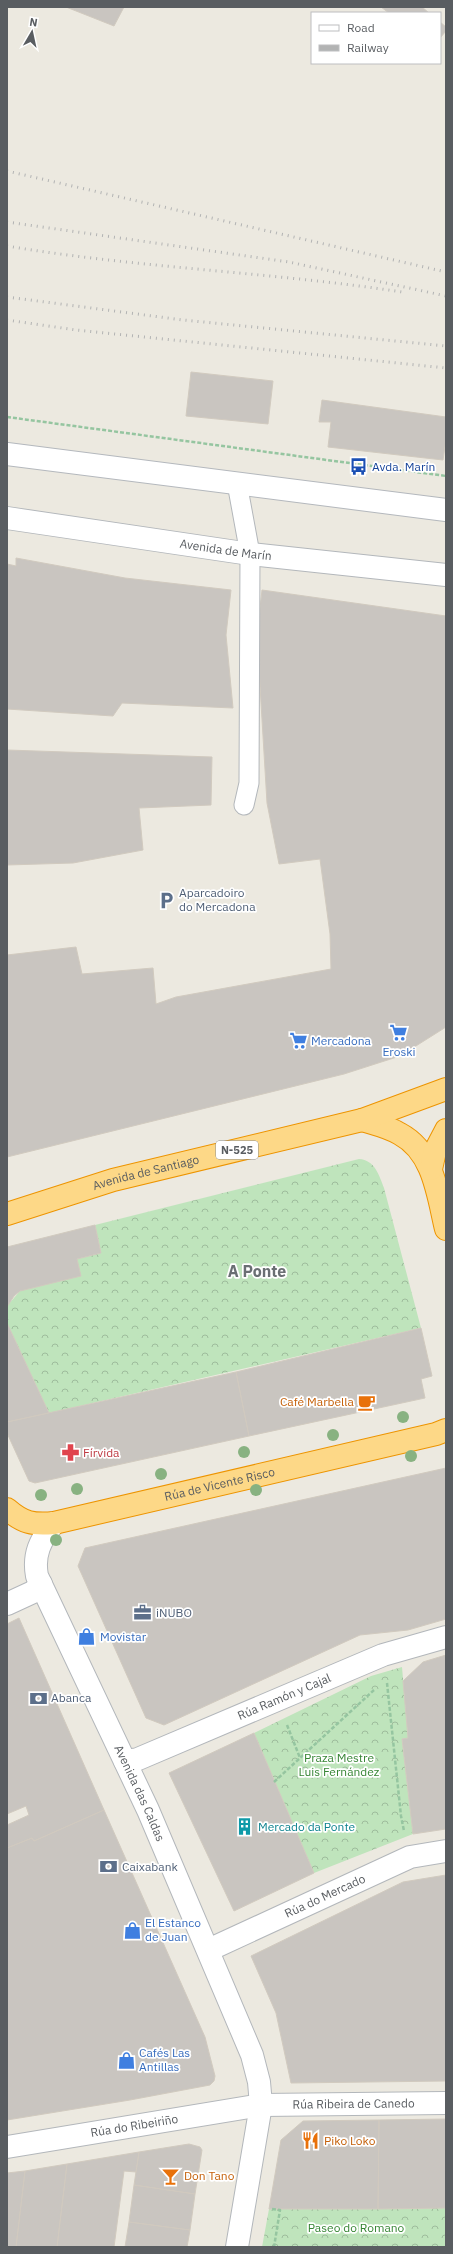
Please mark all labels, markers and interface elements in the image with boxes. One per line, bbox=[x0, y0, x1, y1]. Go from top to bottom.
north arrow bbox=[12, 12, 52, 52]
legend bbox=[311, 12, 441, 64]
text: N bbox=[29, 15, 39, 30]
text: Road bbox=[347, 20, 375, 35]
text: Railway bbox=[347, 40, 389, 55]
bus stop icon: Avda. Marín bbox=[349, 457, 369, 477]
place label: Avda. Marín bbox=[372, 459, 435, 474]
street label: Avenida de Marín bbox=[179, 536, 272, 563]
place label: Aparcadoiro do Mercadona bbox=[179, 885, 256, 914]
parking icon: Aparcadoiro do Mercadona bbox=[156, 890, 176, 910]
supermarket icon: Eroski bbox=[389, 1023, 409, 1043]
supermarket icon: Mercadona bbox=[288, 1031, 308, 1051]
place label: Mercadona bbox=[311, 1033, 372, 1048]
place label: Eroski bbox=[382, 1044, 416, 1059]
road number: N-525 bbox=[216, 1141, 258, 1159]
street label: Avenida de Santiago bbox=[91, 1151, 201, 1193]
district label: A Ponte bbox=[228, 1261, 286, 1281]
cafe icon: Café Marbella bbox=[357, 1392, 377, 1412]
place label: Café Marbella bbox=[280, 1394, 355, 1409]
pharmacy icon: Fírvida bbox=[60, 1443, 80, 1463]
place label: Fírvida bbox=[83, 1445, 120, 1460]
street label: Rúa de Vicente Risco bbox=[163, 1464, 276, 1504]
office icon: iNUBO bbox=[133, 1603, 153, 1623]
place label: iNUBO bbox=[156, 1605, 192, 1620]
shop icon: Movistar bbox=[77, 1627, 97, 1647]
place label: Movistar bbox=[100, 1629, 147, 1644]
street label: Rúa Ramón y Cajal bbox=[235, 1670, 333, 1723]
bank icon: Abanca bbox=[28, 1688, 48, 1708]
place label: Abanca bbox=[51, 1690, 92, 1705]
street label: Avenida das Caldas bbox=[111, 1742, 168, 1844]
park label: Praza Mestre Luis Fernández bbox=[299, 1750, 380, 1779]
building icon: Mercado da Ponte bbox=[235, 1817, 255, 1837]
place label: Mercado da Ponte bbox=[258, 1819, 356, 1834]
bank icon: Caixabank bbox=[99, 1857, 119, 1877]
place label: Caixabank bbox=[122, 1859, 179, 1874]
street label: Rúa do Mercado bbox=[282, 1871, 368, 1921]
place label: El Estanco de Juan bbox=[145, 1915, 201, 1944]
shop icon: El Estanco de Juan bbox=[122, 1920, 142, 1940]
place label: Cafés Las Antillas bbox=[139, 2045, 190, 2074]
shop icon: Cafés Las Antillas bbox=[116, 2050, 136, 2070]
street label: Rúa Ribeira de Canedo bbox=[292, 2095, 415, 2112]
street label: Rúa do Ribeiriño bbox=[89, 2111, 179, 2140]
restaurant icon: Piko Loko bbox=[301, 2131, 321, 2151]
place label: Piko Loko bbox=[324, 2133, 376, 2148]
bar icon: Don Tano bbox=[161, 2166, 181, 2186]
place label: Don Tano bbox=[184, 2168, 235, 2183]
park label: Paseo do Romano bbox=[308, 2220, 405, 2235]

